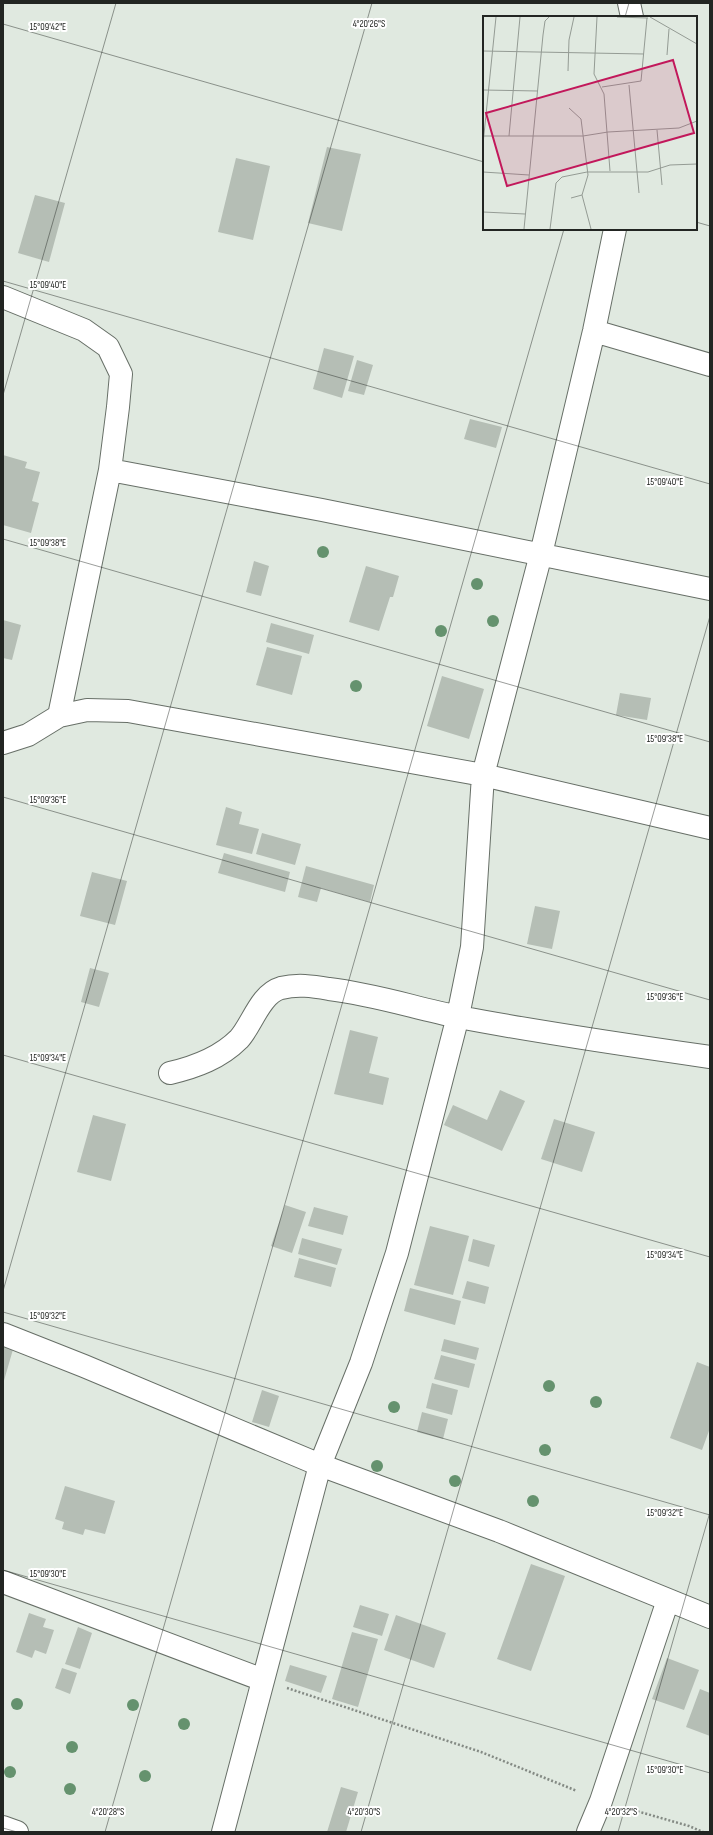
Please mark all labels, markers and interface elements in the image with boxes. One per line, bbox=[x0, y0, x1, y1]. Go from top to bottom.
inset map bbox=[483, 16, 697, 230]
text: 4°20'26"S bbox=[353, 18, 385, 30]
text: 15°09'42"E bbox=[30, 21, 66, 33]
text: 15°09'40"E bbox=[30, 279, 66, 291]
text: 15°09'40"E bbox=[647, 476, 683, 488]
text: 15°09'38"E bbox=[30, 537, 66, 549]
text: 15°09'38"E bbox=[647, 733, 683, 745]
text: 15°09'36"E bbox=[30, 794, 66, 806]
text: 15°09'36"E bbox=[647, 991, 683, 1003]
text: 15°09'34"E bbox=[30, 1052, 66, 1064]
text: 15°09'34"E bbox=[647, 1249, 683, 1261]
text: 15°09'32"E bbox=[30, 1310, 66, 1322]
text: 15°09'32"E bbox=[647, 1507, 683, 1519]
text: 15°09'30"E bbox=[30, 1568, 66, 1580]
text: 15°09'30"E bbox=[647, 1764, 683, 1776]
text: 4°20'28"S bbox=[92, 1806, 124, 1818]
text: 4°20'30"S bbox=[348, 1806, 380, 1818]
text: 4°20'32"S bbox=[605, 1806, 637, 1818]

